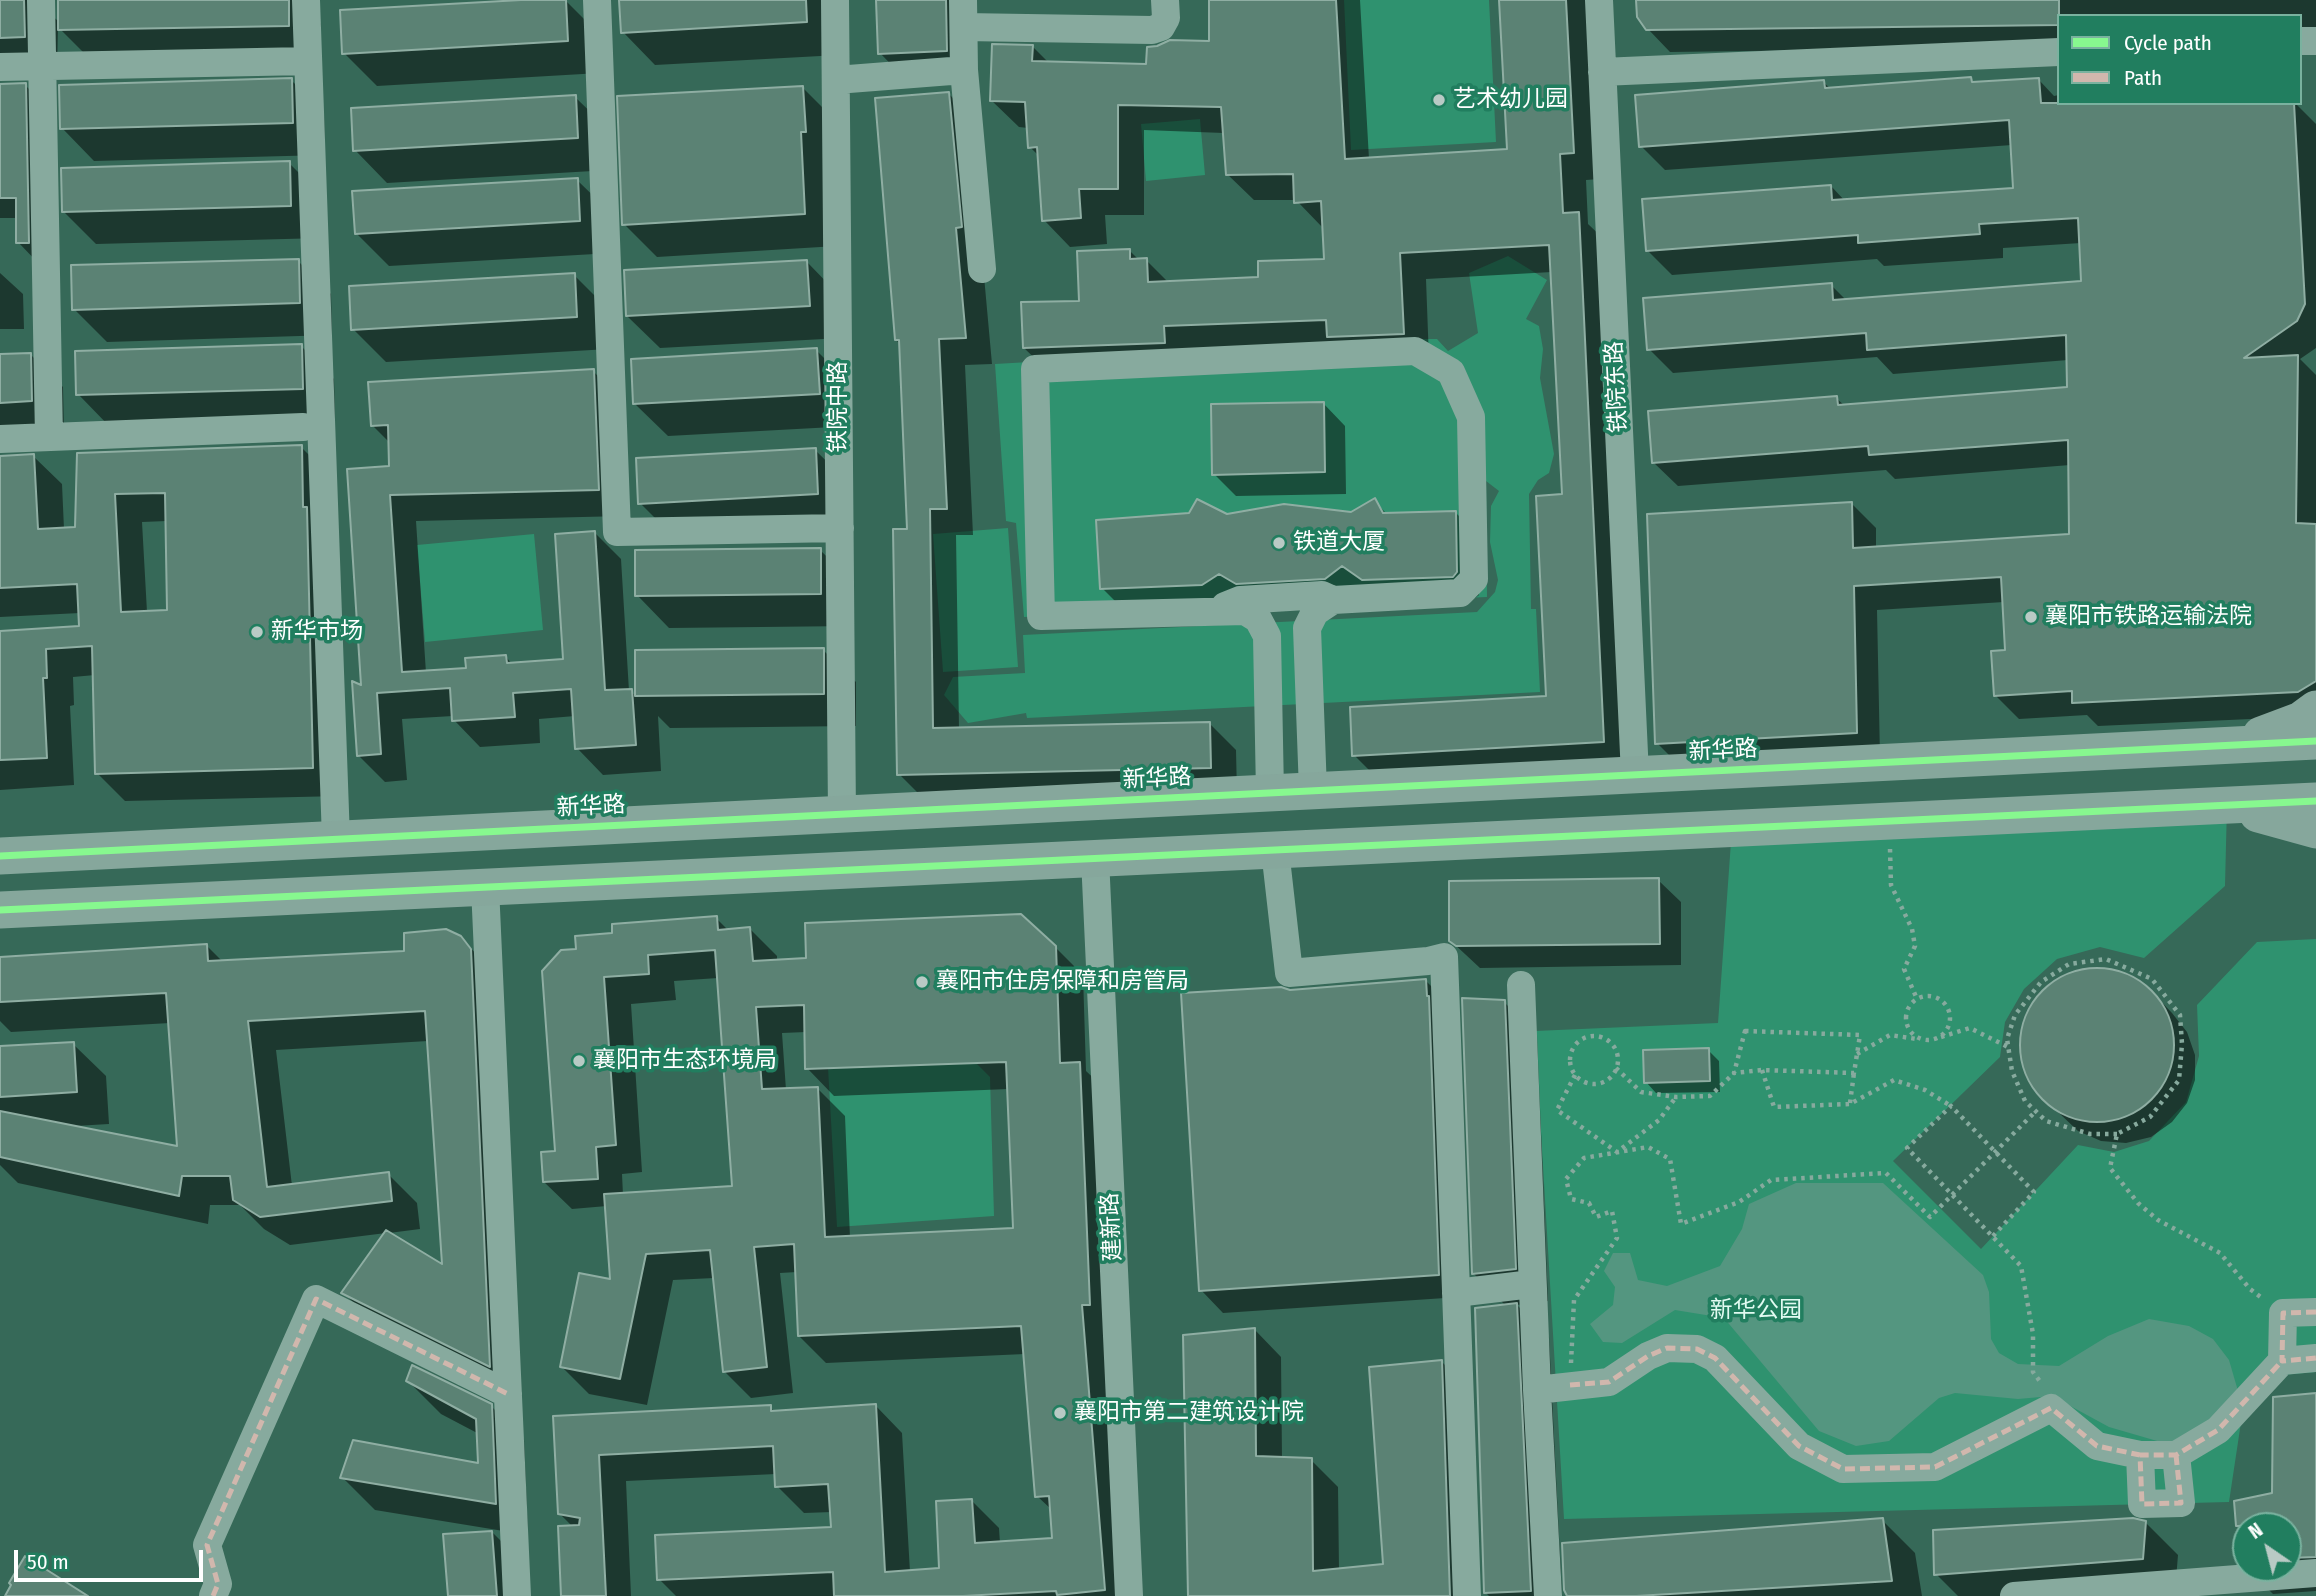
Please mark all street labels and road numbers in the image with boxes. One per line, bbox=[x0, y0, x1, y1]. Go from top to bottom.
street label: 铁院东路 bbox=[1601, 340, 1633, 434]
street label: 铁院中路 bbox=[825, 361, 853, 453]
street label: 新华路 bbox=[1688, 735, 1758, 767]
street label: 新华路 bbox=[1122, 763, 1192, 795]
street label: 新华路 bbox=[556, 791, 626, 823]
street label: 建新路 bbox=[1096, 1192, 1128, 1262]

